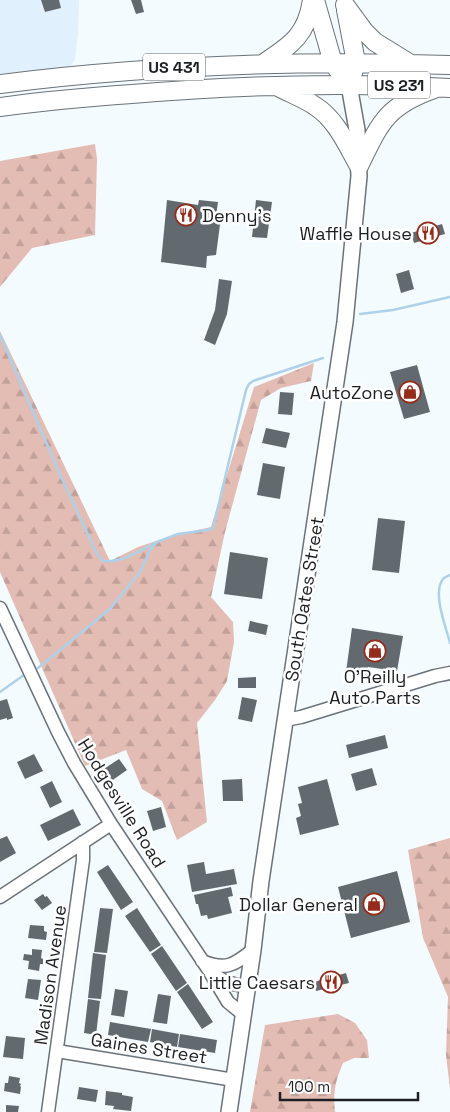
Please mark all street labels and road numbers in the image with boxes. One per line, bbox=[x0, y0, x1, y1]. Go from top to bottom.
road number: US 431 bbox=[143, 54, 205, 80]
road number: US 231 bbox=[368, 72, 430, 98]
street label: South Oates Street bbox=[280, 515, 328, 683]
street label: Hodgesville Road bbox=[73, 734, 171, 872]
street label: Madison Avenue bbox=[29, 903, 71, 1047]
street label: Gaines Street bbox=[89, 1027, 209, 1069]

